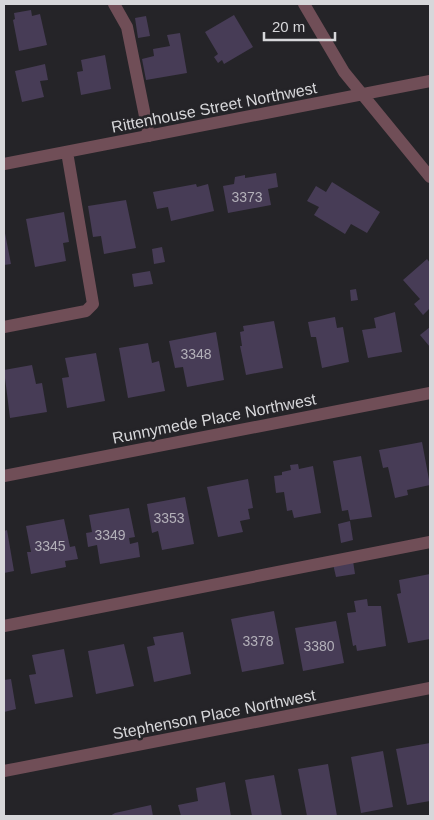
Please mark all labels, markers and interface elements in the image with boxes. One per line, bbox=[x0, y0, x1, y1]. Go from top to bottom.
scale bar bbox=[264, 10, 335, 42]
text: 20 m bbox=[272, 18, 305, 35]
street label: Rittenhouse Street Northwest bbox=[110, 79, 319, 136]
house number: 3373 bbox=[231, 189, 263, 205]
house number: 3348 bbox=[180, 346, 212, 362]
street label: Runnymede Place Northwest bbox=[111, 390, 318, 447]
house number: 3353 bbox=[153, 510, 185, 526]
house number: 3349 bbox=[94, 527, 126, 543]
house number: 3345 bbox=[34, 538, 66, 554]
house number: 3378 bbox=[242, 633, 274, 649]
house number: 3380 bbox=[303, 638, 335, 654]
street label: Stephenson Place Northwest bbox=[111, 686, 318, 743]

